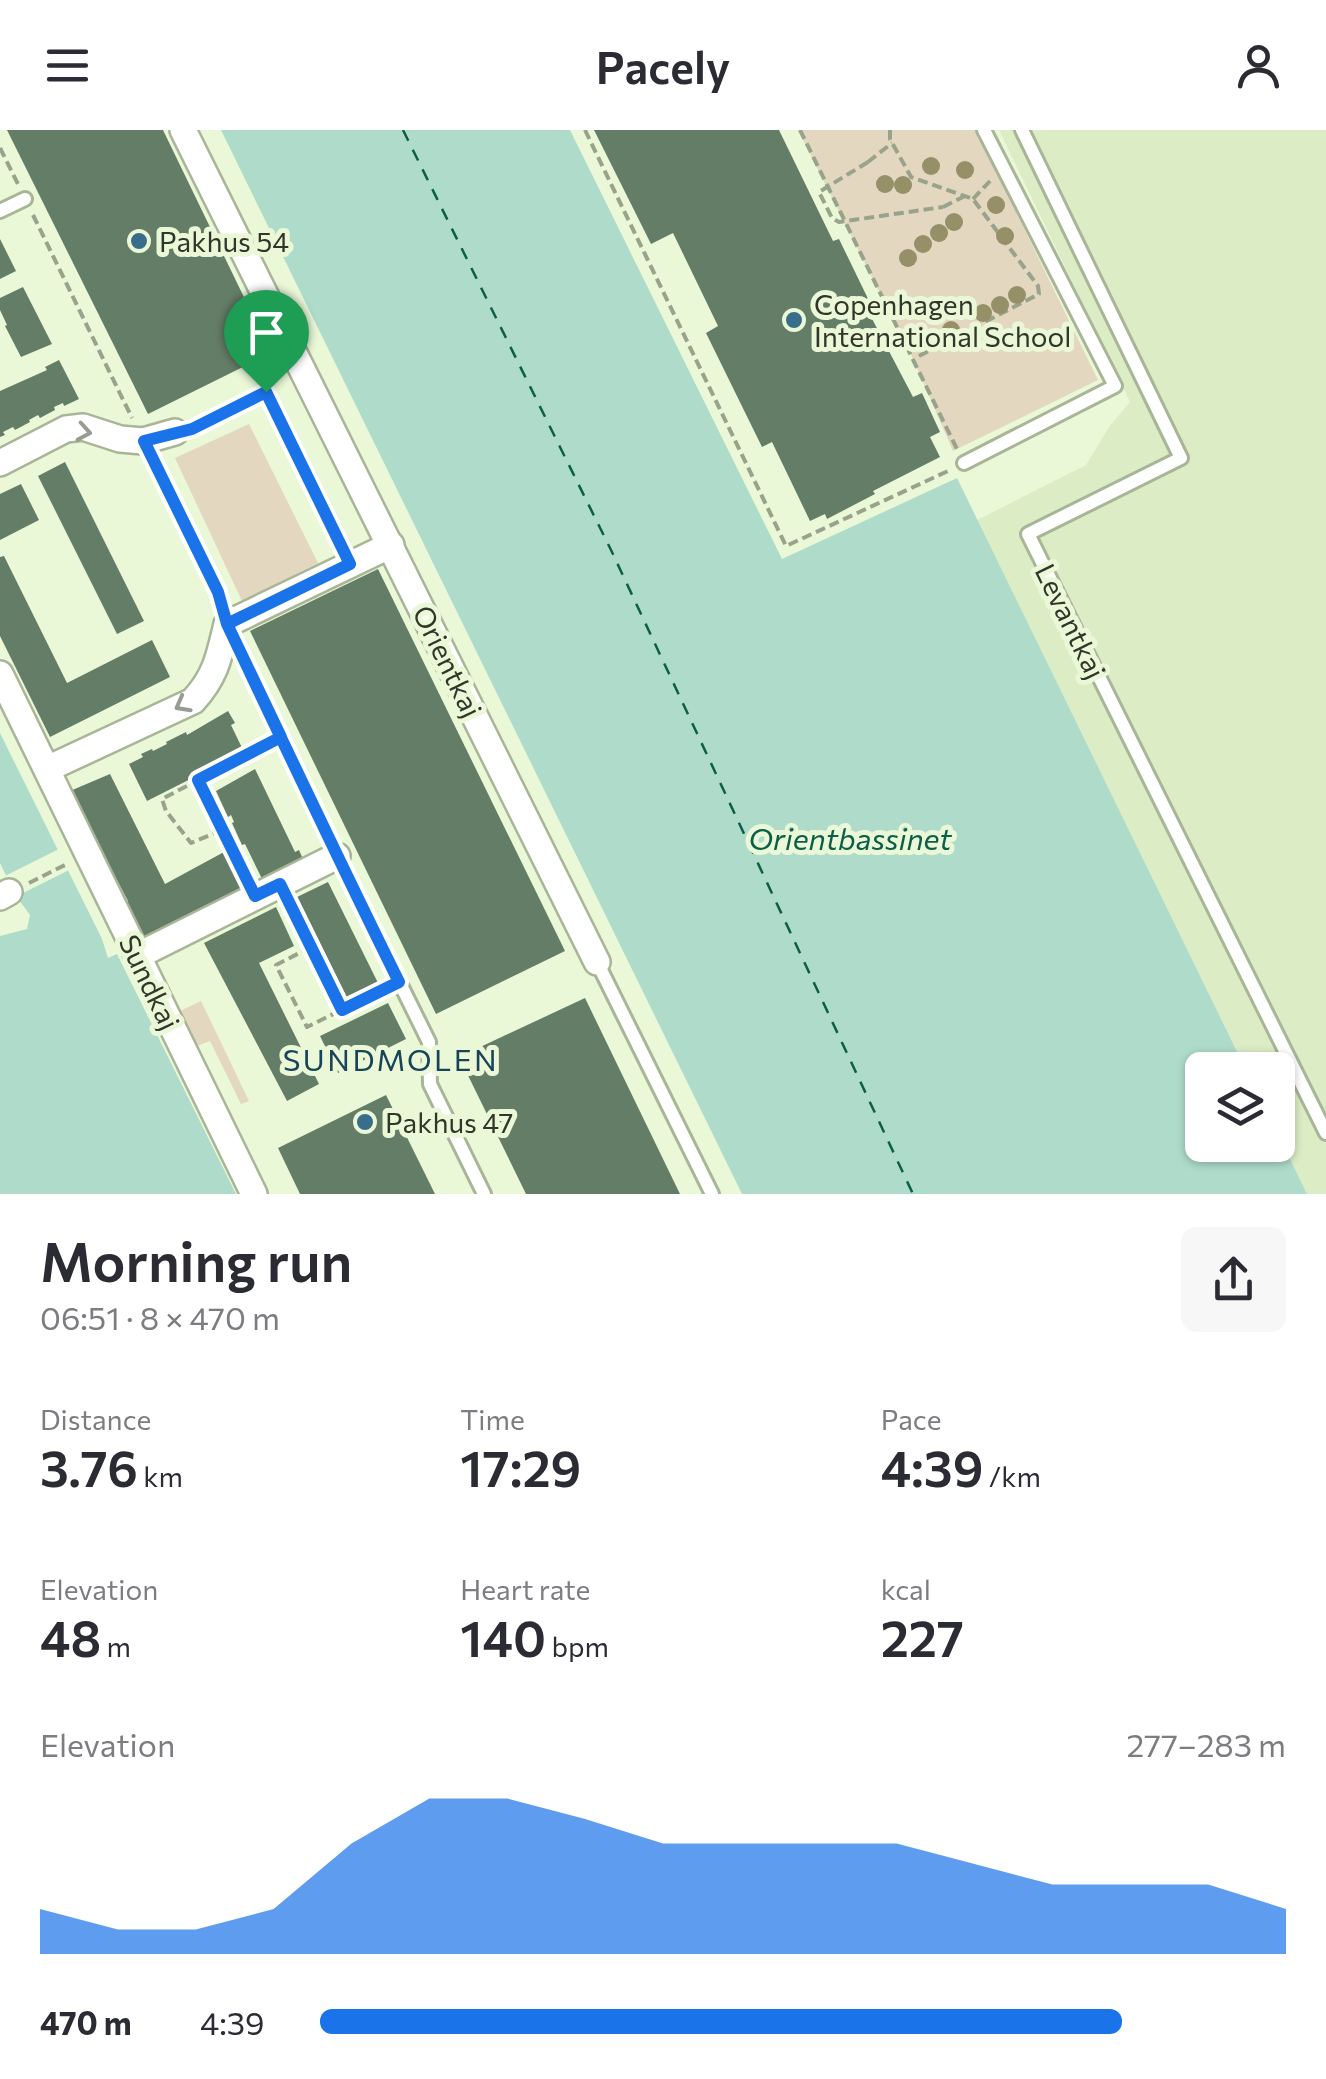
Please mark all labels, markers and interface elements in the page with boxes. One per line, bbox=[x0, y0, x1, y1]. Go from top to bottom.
icon: menu bbox=[40, 38, 95, 93]
text: Pacely bbox=[596, 38, 730, 93]
icon: person bbox=[1231, 38, 1286, 93]
place label: Pakhus 54 bbox=[159, 224, 289, 258]
marker: Pakhus 54 bbox=[128, 230, 150, 252]
place label: Copenhagen International School bbox=[814, 287, 1071, 353]
pin bbox=[224, 290, 309, 393]
icon: arrive bbox=[239, 305, 294, 360]
marker: Copenhagen International School bbox=[783, 309, 805, 331]
one-way arrow bbox=[76, 420, 93, 442]
street label: Levantkaj bbox=[1029, 558, 1113, 684]
street label: Orientkaj bbox=[406, 599, 490, 723]
one-way arrow bbox=[175, 692, 193, 712]
water label: Orientbassinet bbox=[748, 819, 952, 856]
street label: Sundkaj bbox=[113, 929, 187, 1035]
district label: SUNDMOLEN bbox=[283, 1040, 499, 1077]
map controls bbox=[1185, 1052, 1295, 1162]
button: layers bbox=[1185, 1052, 1295, 1162]
place label: Pakhus 47 bbox=[385, 1105, 513, 1139]
marker: Pakhus 47 bbox=[354, 1111, 376, 1133]
text: Morning run bbox=[40, 1226, 352, 1293]
button: share bbox=[1181, 1227, 1286, 1332]
text: 06:51 · 8 × 470 m bbox=[40, 1297, 280, 1337]
text: Distance bbox=[40, 1402, 151, 1436]
text: Time bbox=[460, 1402, 525, 1436]
text: Pace bbox=[881, 1402, 942, 1436]
text: 3.76 bbox=[40, 1436, 138, 1497]
text: 17:29 bbox=[460, 1436, 581, 1497]
text: 4:39 bbox=[881, 1436, 983, 1497]
text: km bbox=[138, 1459, 183, 1493]
text: /km bbox=[983, 1459, 1041, 1493]
text: Elevation bbox=[40, 1572, 158, 1606]
text: Heart rate bbox=[460, 1572, 590, 1606]
text: kcal bbox=[881, 1572, 931, 1606]
text: 48 bbox=[40, 1606, 101, 1667]
text: 140 bbox=[460, 1606, 546, 1667]
text: 227 bbox=[881, 1606, 964, 1667]
text: m bbox=[101, 1629, 131, 1663]
text: bpm bbox=[546, 1629, 609, 1663]
text: Elevation bbox=[40, 1724, 175, 1764]
text: 277–283 m bbox=[1126, 1724, 1286, 1764]
text: 470 m bbox=[40, 2002, 132, 2042]
text: 4:39 bbox=[200, 2002, 264, 2042]

